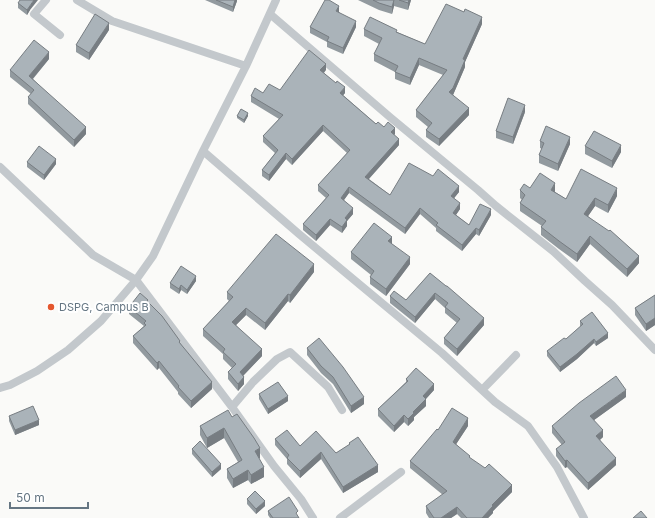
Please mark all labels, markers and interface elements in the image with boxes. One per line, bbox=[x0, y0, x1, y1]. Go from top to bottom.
place label: DSPG, Campus B bbox=[59, 300, 149, 314]
marker: DSPG, Campus B bbox=[46, 302, 56, 312]
scale bar bbox=[10, 484, 88, 510]
text: 50 m bbox=[16, 490, 45, 505]

